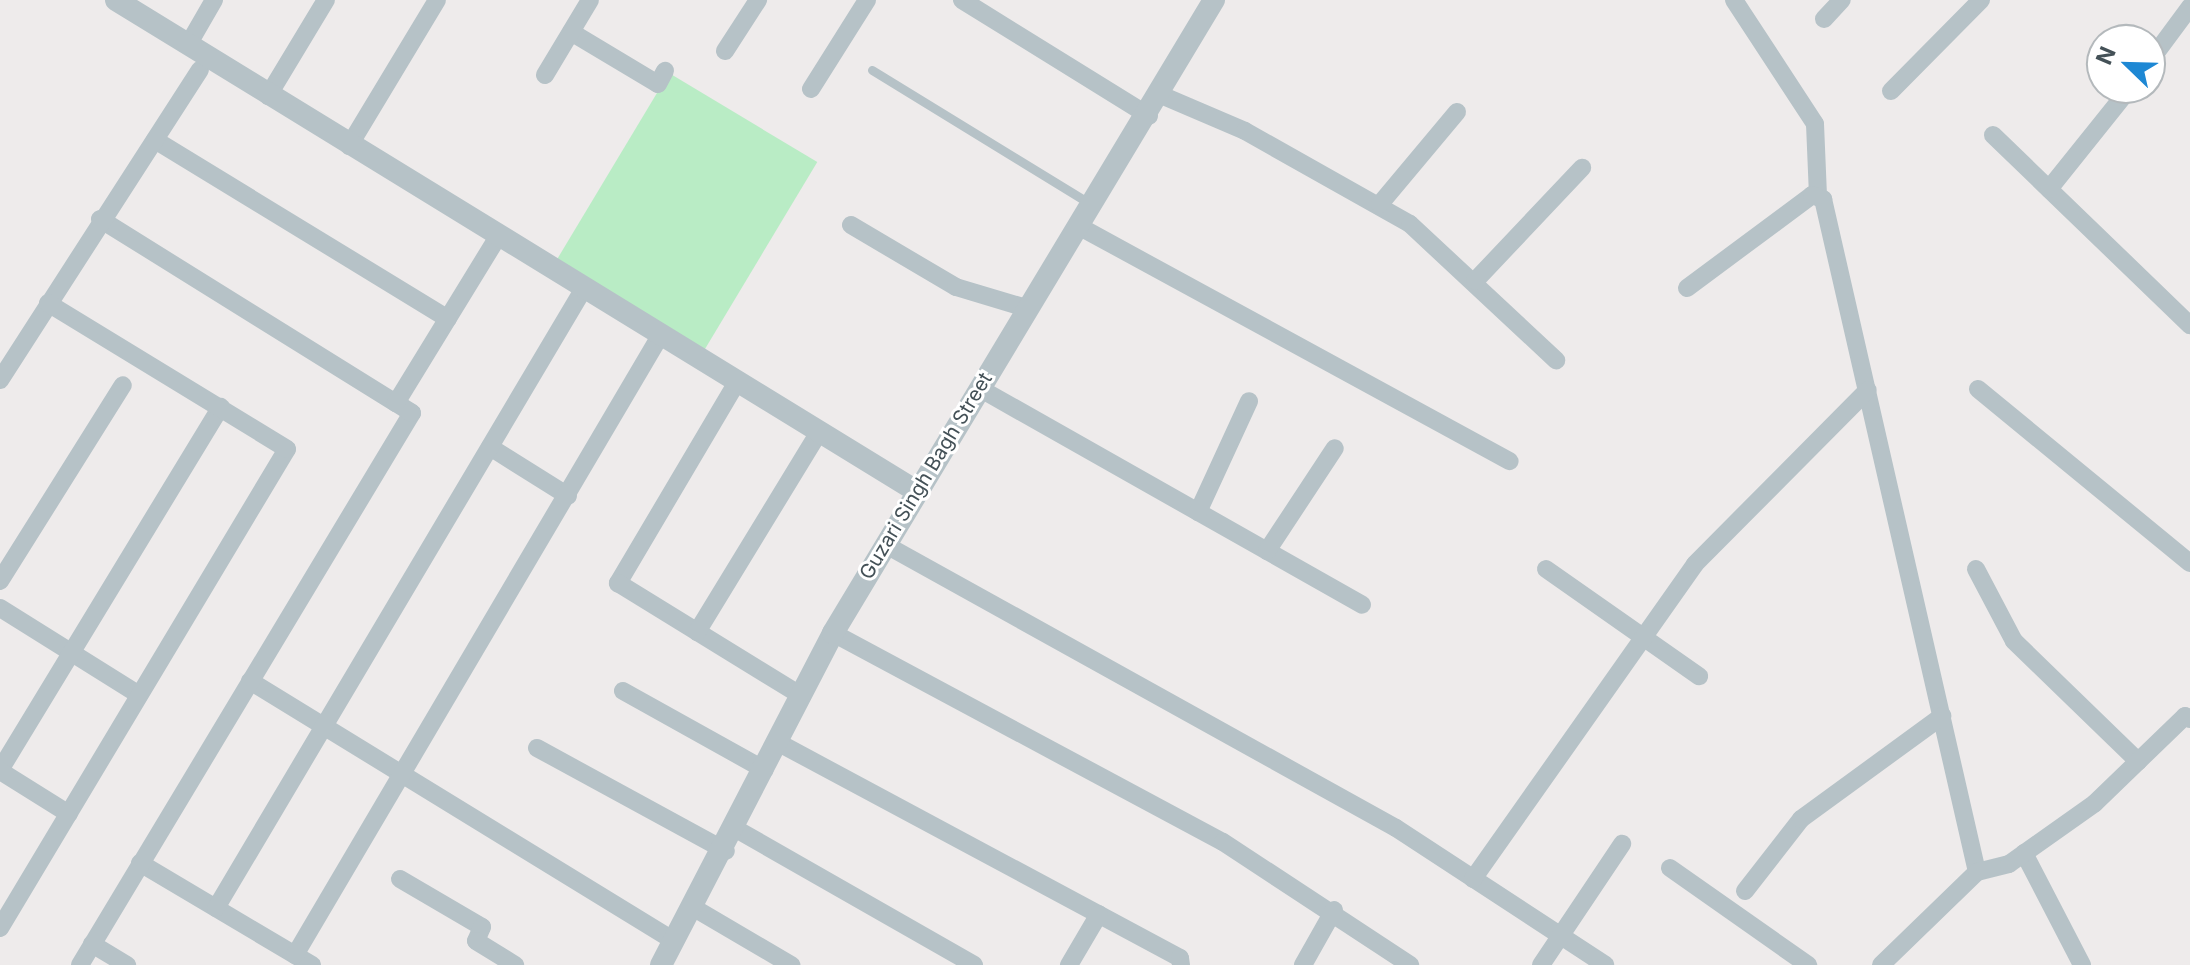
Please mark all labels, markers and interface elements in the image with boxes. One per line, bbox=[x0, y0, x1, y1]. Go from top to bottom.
north arrow bbox=[2086, 24, 2166, 104]
text: N bbox=[2091, 43, 2121, 68]
street label: Guzari Singh Bagh Street bbox=[855, 368, 997, 584]

